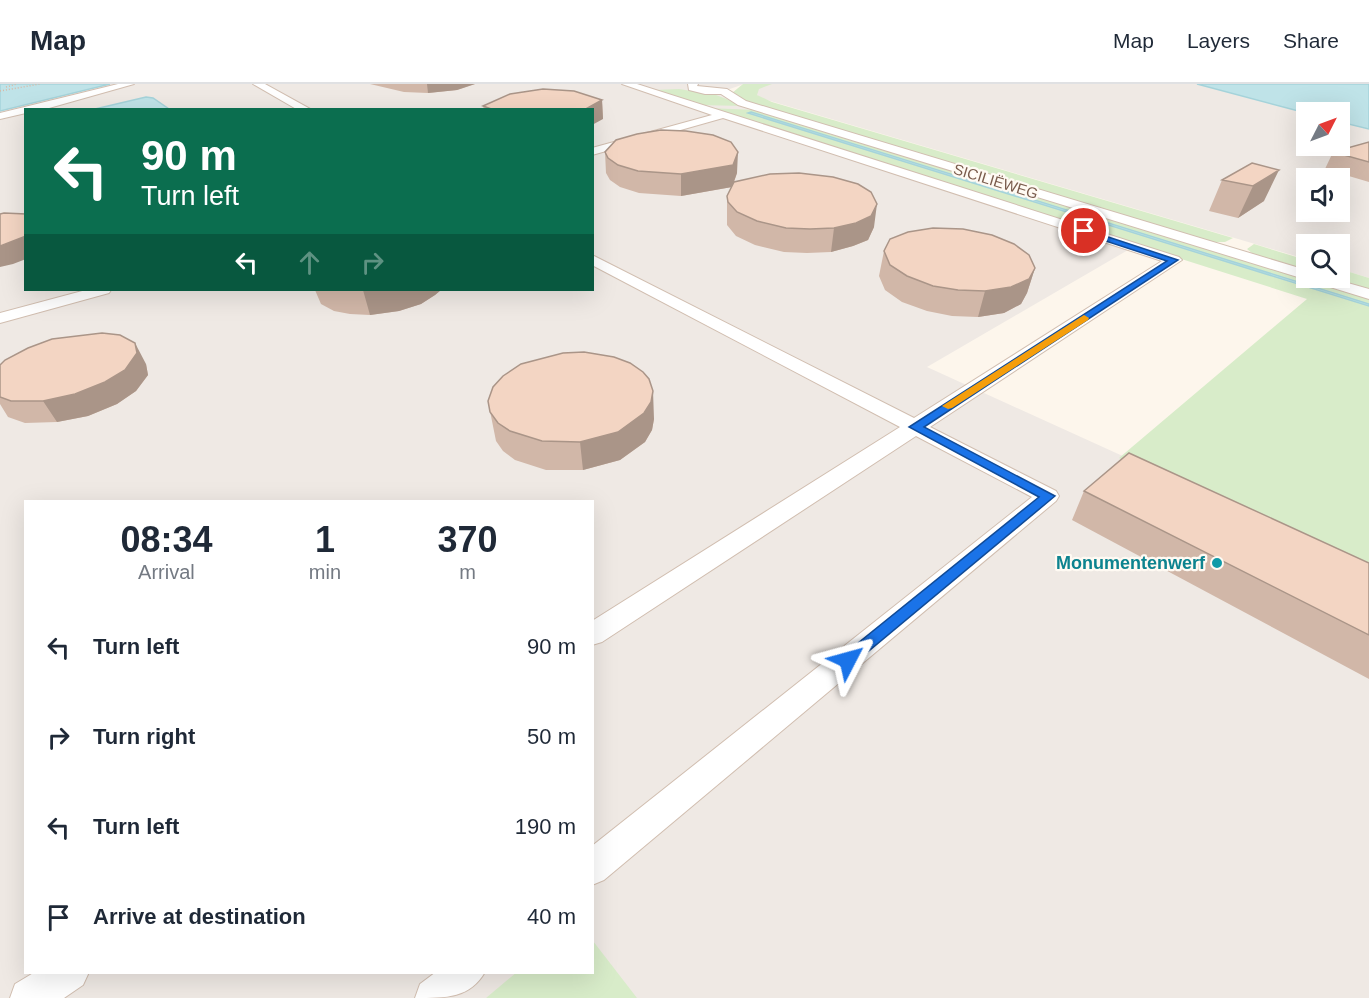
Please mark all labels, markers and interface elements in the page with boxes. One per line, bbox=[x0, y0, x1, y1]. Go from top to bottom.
text: Map bbox=[30, 25, 86, 56]
text: Map bbox=[1113, 29, 1154, 52]
text: Layers bbox=[1187, 29, 1250, 52]
text: Share bbox=[1283, 29, 1339, 52]
north arrow bbox=[1296, 102, 1350, 156]
map controls bbox=[1296, 102, 1350, 288]
icon: left bbox=[42, 132, 120, 210]
text: 90 m bbox=[141, 132, 237, 179]
street label: SICILIËWEG bbox=[952, 160, 1040, 202]
button: sound bbox=[1296, 168, 1350, 222]
text: Turn left bbox=[141, 181, 239, 211]
pin bbox=[1058, 205, 1109, 256]
icon: arrive bbox=[1067, 214, 1100, 247]
button: search bbox=[1296, 234, 1350, 288]
icon: left bbox=[230, 246, 263, 279]
icon: ahead bbox=[293, 246, 326, 279]
icon: right bbox=[356, 246, 389, 279]
text: 08:34 bbox=[120, 519, 212, 560]
text: 1 bbox=[315, 519, 335, 560]
text: 370 bbox=[437, 519, 498, 560]
place label: Monumentenwerf bbox=[1056, 553, 1206, 573]
marker: Monumentenwerf bbox=[1210, 556, 1224, 570]
text: Arrival bbox=[138, 561, 195, 583]
text: min bbox=[309, 561, 341, 583]
text: m bbox=[459, 561, 476, 583]
position arrow bbox=[816, 628, 880, 692]
icon: left bbox=[42, 631, 75, 664]
text: Turn left bbox=[93, 634, 179, 659]
text: 90 m bbox=[527, 634, 576, 659]
icon: right bbox=[42, 721, 75, 754]
text: Turn right bbox=[93, 724, 195, 749]
text: 50 m bbox=[527, 724, 576, 749]
icon: left bbox=[42, 811, 75, 844]
text: Turn left bbox=[93, 814, 179, 839]
text: 190 m bbox=[515, 814, 576, 839]
icon: arrive bbox=[42, 901, 75, 934]
text: Arrive at destination bbox=[93, 904, 306, 929]
text: 40 m bbox=[527, 904, 576, 929]

